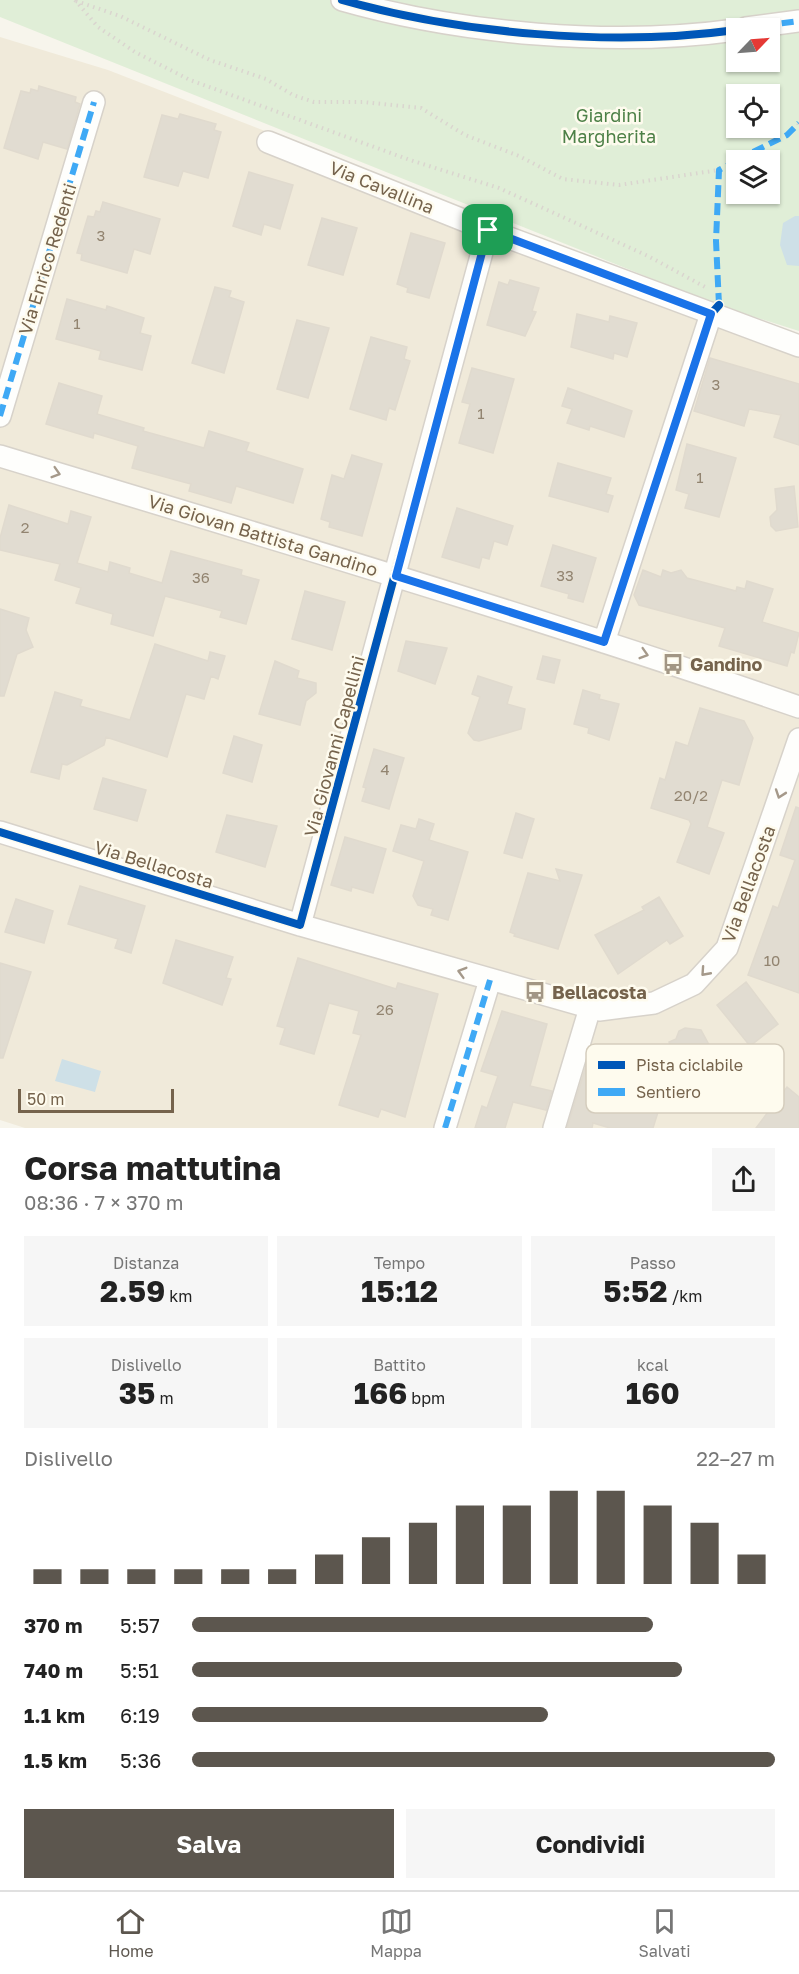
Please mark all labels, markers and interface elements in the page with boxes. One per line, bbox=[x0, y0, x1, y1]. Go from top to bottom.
north arrow bbox=[726, 18, 780, 72]
map controls bbox=[726, 18, 780, 204]
button: locate bbox=[726, 84, 780, 138]
park label: Giardini Margherita bbox=[562, 104, 656, 147]
button: layers bbox=[726, 150, 780, 204]
street label: Via Cavallina bbox=[326, 156, 438, 218]
street label: Via Enrico Redenti bbox=[13, 180, 81, 338]
pin bbox=[462, 204, 513, 255]
icon: arrive bbox=[471, 213, 504, 246]
house number: 3 bbox=[97, 226, 105, 244]
house number: 1 bbox=[73, 314, 81, 332]
house number: 3 bbox=[712, 375, 720, 393]
house number: 1 bbox=[477, 404, 485, 422]
one-way arrow bbox=[50, 466, 61, 478]
house number: 1 bbox=[696, 468, 704, 486]
street label: Via Giovan Battista Gandino bbox=[146, 490, 380, 580]
house number: 2 bbox=[21, 518, 29, 536]
house number: 33 bbox=[556, 566, 574, 584]
house number: 36 bbox=[192, 568, 210, 586]
one-way arrow bbox=[638, 647, 649, 659]
bus stop icon: Gandino bbox=[661, 652, 685, 676]
street label: Via Giovanni Capellini bbox=[299, 653, 369, 839]
place label: Gandino bbox=[690, 653, 762, 675]
house number: 4 bbox=[380, 760, 390, 778]
house number: 20/2 bbox=[674, 786, 708, 804]
one-way arrow bbox=[775, 789, 787, 799]
street label: Via Bellacosta bbox=[717, 822, 779, 946]
street label: Via Bellacosta bbox=[92, 835, 216, 893]
house number: 10 bbox=[764, 951, 780, 969]
one-way arrow bbox=[701, 965, 712, 976]
one-way arrow bbox=[457, 967, 468, 979]
bus stop icon: Bellacosta bbox=[523, 980, 547, 1004]
place label: Bellacosta bbox=[552, 981, 647, 1003]
house number: 26 bbox=[376, 1000, 394, 1018]
legend bbox=[586, 1044, 784, 1113]
text: Pista ciclabile bbox=[636, 1055, 743, 1075]
text: Sentiero bbox=[636, 1082, 701, 1102]
scale bar bbox=[18, 1086, 174, 1114]
text: 50 m bbox=[27, 1089, 64, 1109]
text: Corsa mattutina bbox=[24, 1148, 281, 1187]
button: share bbox=[712, 1148, 775, 1211]
text: 08:36 · 7 × 370 m bbox=[24, 1190, 183, 1214]
text: Distanza bbox=[113, 1253, 179, 1273]
text: Tempo bbox=[374, 1253, 425, 1273]
text: Passo bbox=[630, 1253, 676, 1273]
text: 2.59 bbox=[100, 1273, 165, 1309]
text: 15:12 bbox=[361, 1273, 438, 1309]
text: 5:52 bbox=[603, 1273, 668, 1309]
text: km bbox=[165, 1286, 192, 1306]
text: /km bbox=[668, 1286, 703, 1306]
text: Dislivello bbox=[111, 1355, 182, 1375]
text: Battito bbox=[373, 1355, 426, 1375]
text: kcal bbox=[637, 1355, 669, 1375]
text: 35 bbox=[119, 1375, 155, 1411]
text: 166 bbox=[354, 1375, 407, 1411]
text: 160 bbox=[626, 1375, 680, 1411]
text: m bbox=[155, 1388, 174, 1408]
text: bpm bbox=[407, 1388, 445, 1408]
text: Dislivello bbox=[24, 1446, 113, 1470]
text: 22–27 m bbox=[696, 1446, 775, 1470]
text: 370 m bbox=[24, 1613, 83, 1637]
text: 5:57 bbox=[120, 1613, 160, 1637]
text: 740 m bbox=[24, 1658, 83, 1682]
text: 5:51 bbox=[120, 1658, 159, 1682]
text: 1.1 km bbox=[24, 1703, 85, 1727]
text: 6:19 bbox=[120, 1703, 160, 1727]
text: 1.5 km bbox=[24, 1748, 87, 1772]
text: 5:36 bbox=[120, 1748, 161, 1772]
button: Salva bbox=[24, 1809, 394, 1878]
button: Condividi bbox=[406, 1809, 775, 1878]
tab: Home bbox=[108, 1905, 154, 1961]
tab: Mappa bbox=[370, 1905, 422, 1961]
tab: Salvati bbox=[638, 1905, 691, 1961]

